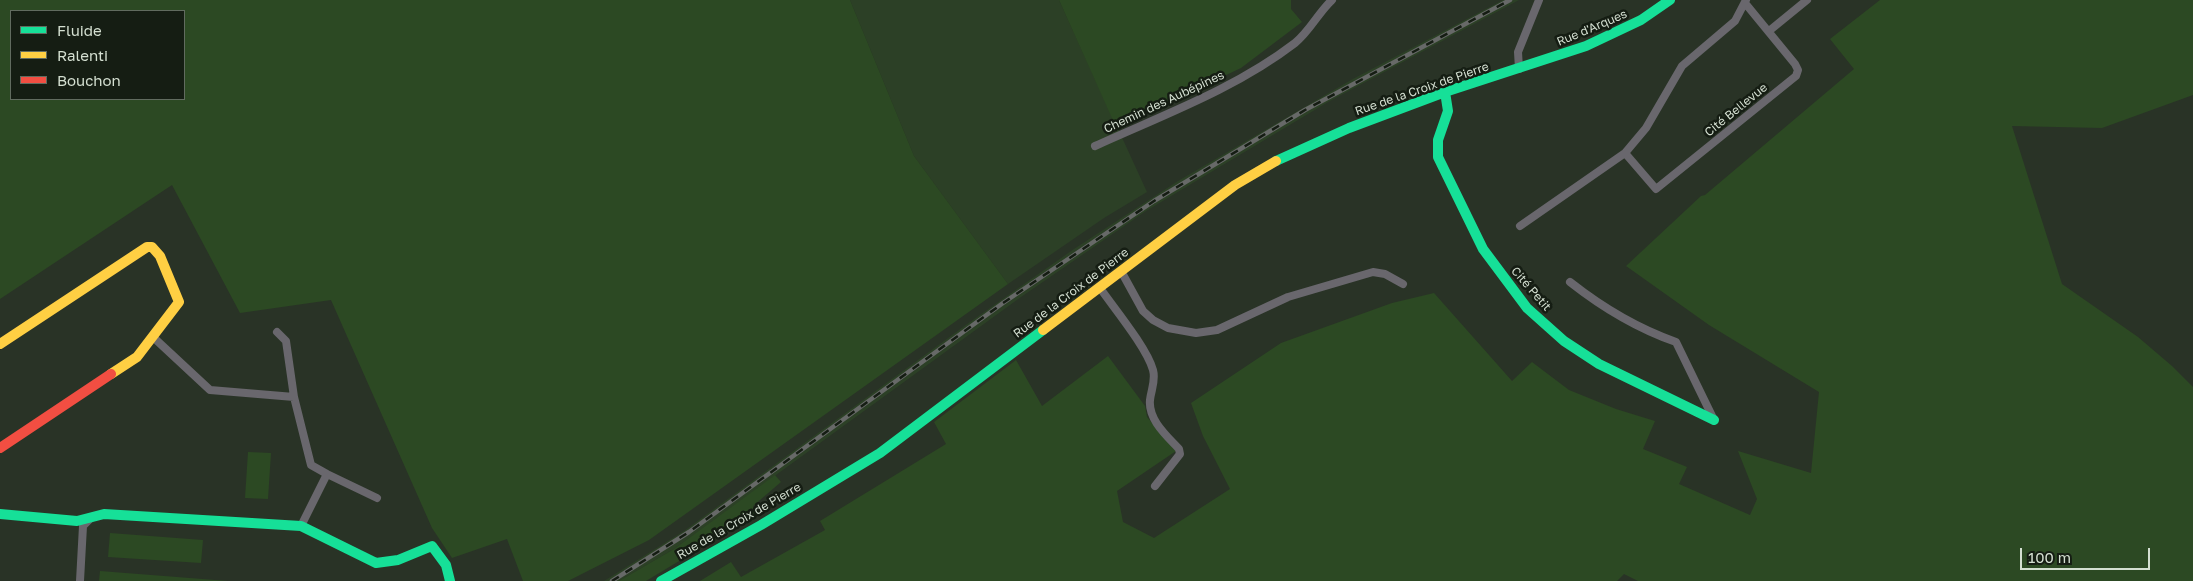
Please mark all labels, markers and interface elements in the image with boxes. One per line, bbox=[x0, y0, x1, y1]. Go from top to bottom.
street label: Rue d'Arques bbox=[1555, 7, 1629, 49]
legend bbox=[10, 10, 185, 100]
text: Fluide bbox=[57, 21, 102, 39]
text: Ralenti bbox=[57, 46, 108, 64]
street label: Rue de la Croix de Pierre bbox=[1353, 59, 1491, 119]
street label: Chemin des Aubépines bbox=[1102, 68, 1226, 136]
text: Bouchon bbox=[57, 71, 121, 89]
street label: Cité Bellevue bbox=[1702, 80, 1770, 140]
street label: Rue de la Croix de Pierre bbox=[1011, 245, 1131, 341]
street label: Cité Petit bbox=[1508, 264, 1554, 314]
street label: Rue de la Croix de Pierre bbox=[675, 480, 803, 562]
scale bar bbox=[2023, 538, 2153, 570]
text: 100 m bbox=[2028, 548, 2071, 566]

